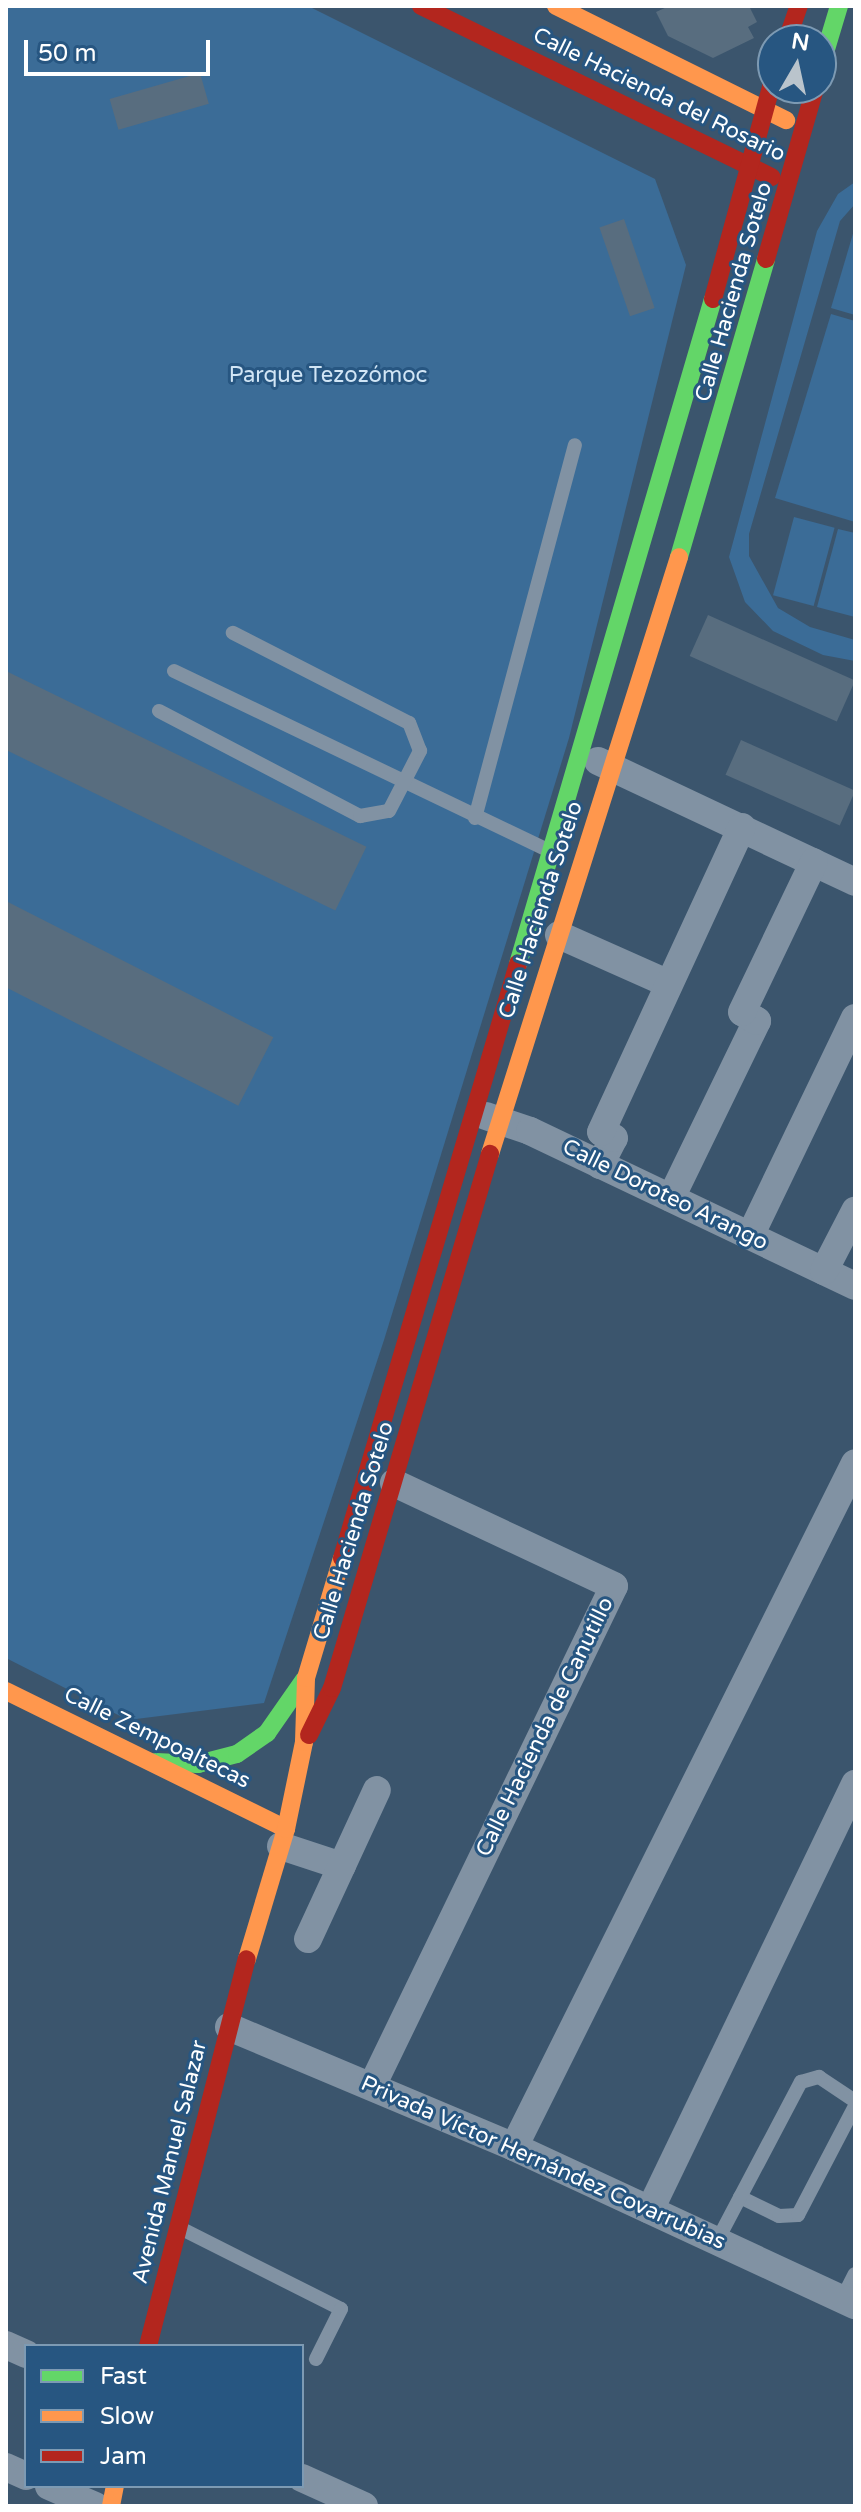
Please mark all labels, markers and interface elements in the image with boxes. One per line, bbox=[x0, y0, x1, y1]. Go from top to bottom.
street label: Calle Hacienda del Rosario bbox=[528, 22, 790, 168]
scale bar bbox=[28, 24, 214, 74]
north arrow bbox=[757, 24, 837, 104]
text: N bbox=[790, 28, 811, 56]
text: 50 m bbox=[38, 39, 96, 68]
street label: Calle Hacienda Sotelo bbox=[690, 179, 778, 405]
park label: Parque Tezozómoc bbox=[229, 363, 427, 389]
street label: Calle Hacienda Sotelo bbox=[493, 798, 589, 1022]
street label: Calle Doroteo Arango bbox=[558, 1134, 772, 1256]
street label: Calle Hacienda Sotelo bbox=[308, 1419, 400, 1643]
street label: Calle Hacienda de Canutillo bbox=[471, 1593, 619, 1861]
street label: Calle Zempoaltecas bbox=[60, 1681, 254, 1795]
street label: Avenida Manuel Salazar bbox=[127, 2038, 213, 2286]
street label: Privada Víctor Hernández Covarrubias bbox=[357, 2070, 729, 2256]
legend bbox=[24, 2344, 304, 2488]
text: Fast bbox=[100, 2362, 147, 2391]
text: Slow bbox=[100, 2402, 154, 2431]
text: Jam bbox=[100, 2442, 147, 2471]

